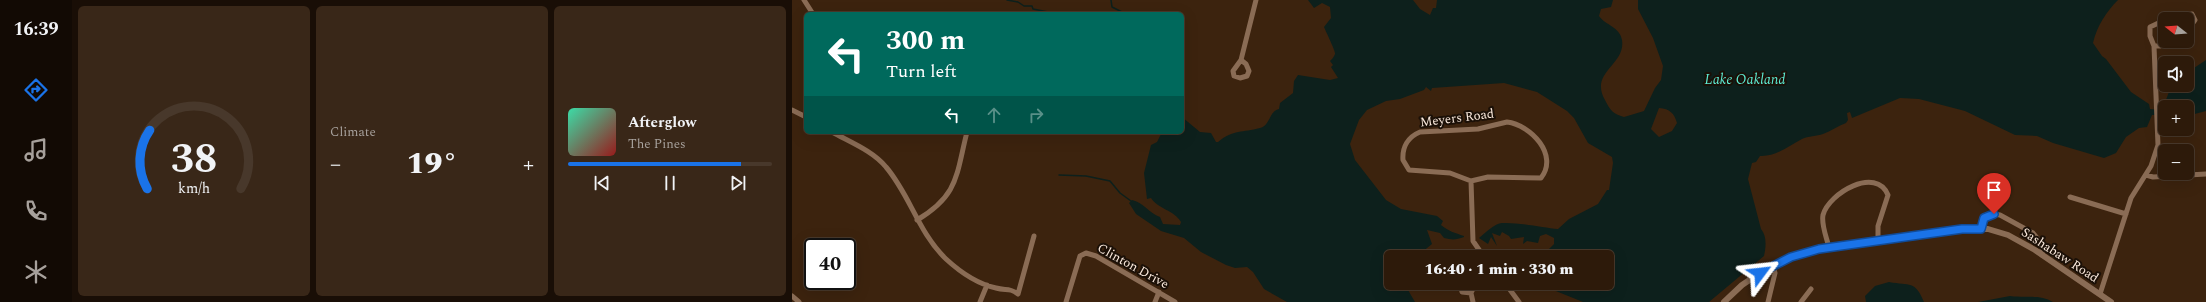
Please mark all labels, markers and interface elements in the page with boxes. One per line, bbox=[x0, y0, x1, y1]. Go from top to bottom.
north arrow bbox=[2158, 12, 2194, 48]
map controls bbox=[2158, 12, 2194, 180]
text: 16:39 bbox=[13, 16, 59, 43]
text: 300 m bbox=[886, 19, 965, 62]
icon: left bbox=[820, 28, 872, 80]
button: sound bbox=[2158, 56, 2194, 92]
text: Turn left bbox=[886, 58, 957, 85]
water label: Lake Oakland bbox=[1705, 69, 1785, 90]
icon: directions bbox=[22, 76, 50, 104]
button: + bbox=[2158, 100, 2194, 136]
icon: left bbox=[941, 104, 963, 126]
icon: ahead bbox=[983, 104, 1005, 126]
icon: right bbox=[1025, 104, 1047, 126]
street label: Meyers Road bbox=[1419, 104, 1495, 132]
text: Afterglow bbox=[628, 111, 696, 134]
text: Climate bbox=[330, 122, 376, 142]
text: 38 bbox=[171, 128, 217, 191]
text: The Pines bbox=[628, 134, 686, 154]
icon: music bbox=[22, 136, 50, 164]
text: 19° bbox=[407, 141, 458, 187]
button: − bbox=[2158, 144, 2194, 180]
text: − bbox=[330, 148, 341, 181]
text: + bbox=[523, 148, 534, 181]
icon: previous bbox=[591, 172, 613, 194]
icon: pause bbox=[659, 172, 681, 194]
icon: next bbox=[727, 172, 749, 194]
pin bbox=[1977, 173, 2011, 214]
text: km/h bbox=[178, 178, 210, 200]
icon: arrive bbox=[1983, 179, 2005, 201]
icon: phone bbox=[22, 197, 50, 225]
street label: Sashabaw Road bbox=[2017, 222, 2103, 288]
speed limit sign: 40 bbox=[804, 238, 856, 290]
street label: Clinton Drive bbox=[1094, 238, 1172, 294]
position arrow bbox=[1739, 252, 1781, 294]
icon: climate bbox=[22, 258, 50, 286]
text: 16:40 · 1 min · 330 m bbox=[1425, 258, 1573, 281]

